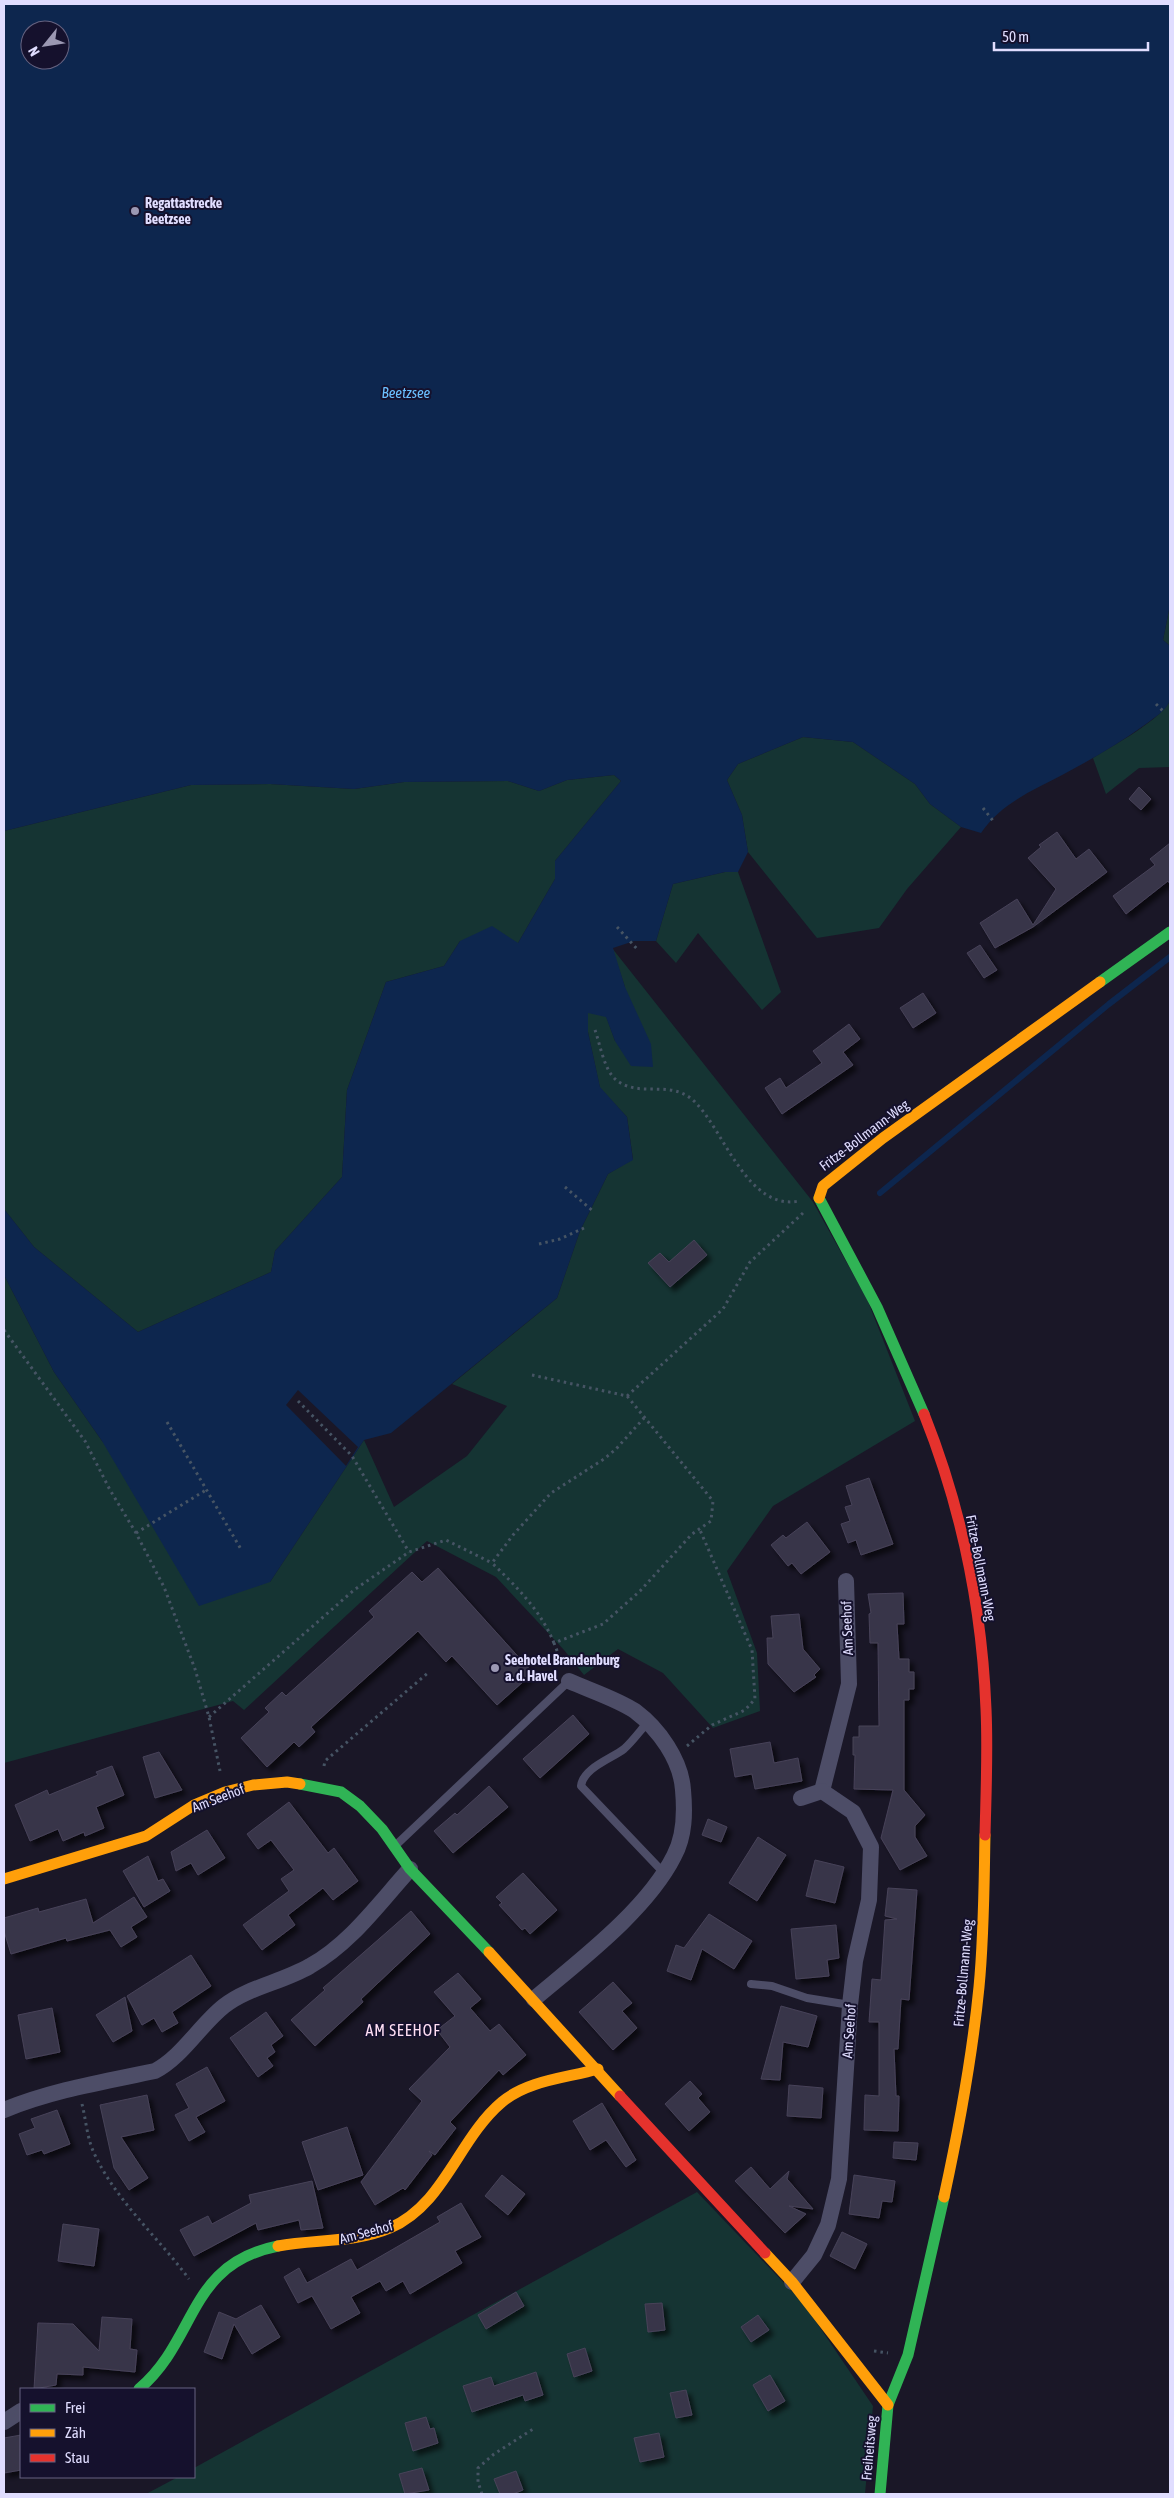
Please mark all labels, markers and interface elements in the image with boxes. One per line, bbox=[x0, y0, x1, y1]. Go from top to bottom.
north arrow bbox=[20, 20, 70, 70]
scale bar bbox=[994, 20, 1148, 52]
text: 50 m bbox=[1002, 28, 1029, 45]
text: N bbox=[25, 44, 43, 59]
place label: Regattastrecke Beetzsee bbox=[145, 195, 222, 227]
marker: Regattastrecke Beetzsee bbox=[129, 205, 141, 217]
water label: Beetzsee bbox=[382, 384, 431, 401]
street label: Fritze-Bollmann-Weg bbox=[816, 1096, 912, 1174]
street label: Fritze-Bollmann-Weg bbox=[963, 1514, 999, 1622]
street label: Am Seehof bbox=[838, 1600, 856, 1656]
place label: Seehotel Brandenburg a. d. Havel bbox=[505, 1652, 620, 1684]
marker: Seehotel Brandenburg a. d. Havel bbox=[489, 1662, 501, 1674]
street label: Am Seehof bbox=[190, 1781, 246, 1815]
street label: Fritze-Bollmann-Weg bbox=[950, 1919, 976, 2027]
street label: Am Seehof bbox=[839, 2003, 859, 2059]
district label: AM SEEHOF bbox=[365, 2021, 441, 2039]
street label: Am Seehof bbox=[338, 2217, 395, 2247]
legend bbox=[20, 2388, 195, 2478]
text: Frei bbox=[65, 2399, 85, 2416]
street label: Freiheitsweg bbox=[858, 2415, 880, 2481]
text: Zäh bbox=[65, 2424, 86, 2441]
text: Stau bbox=[65, 2449, 90, 2466]

